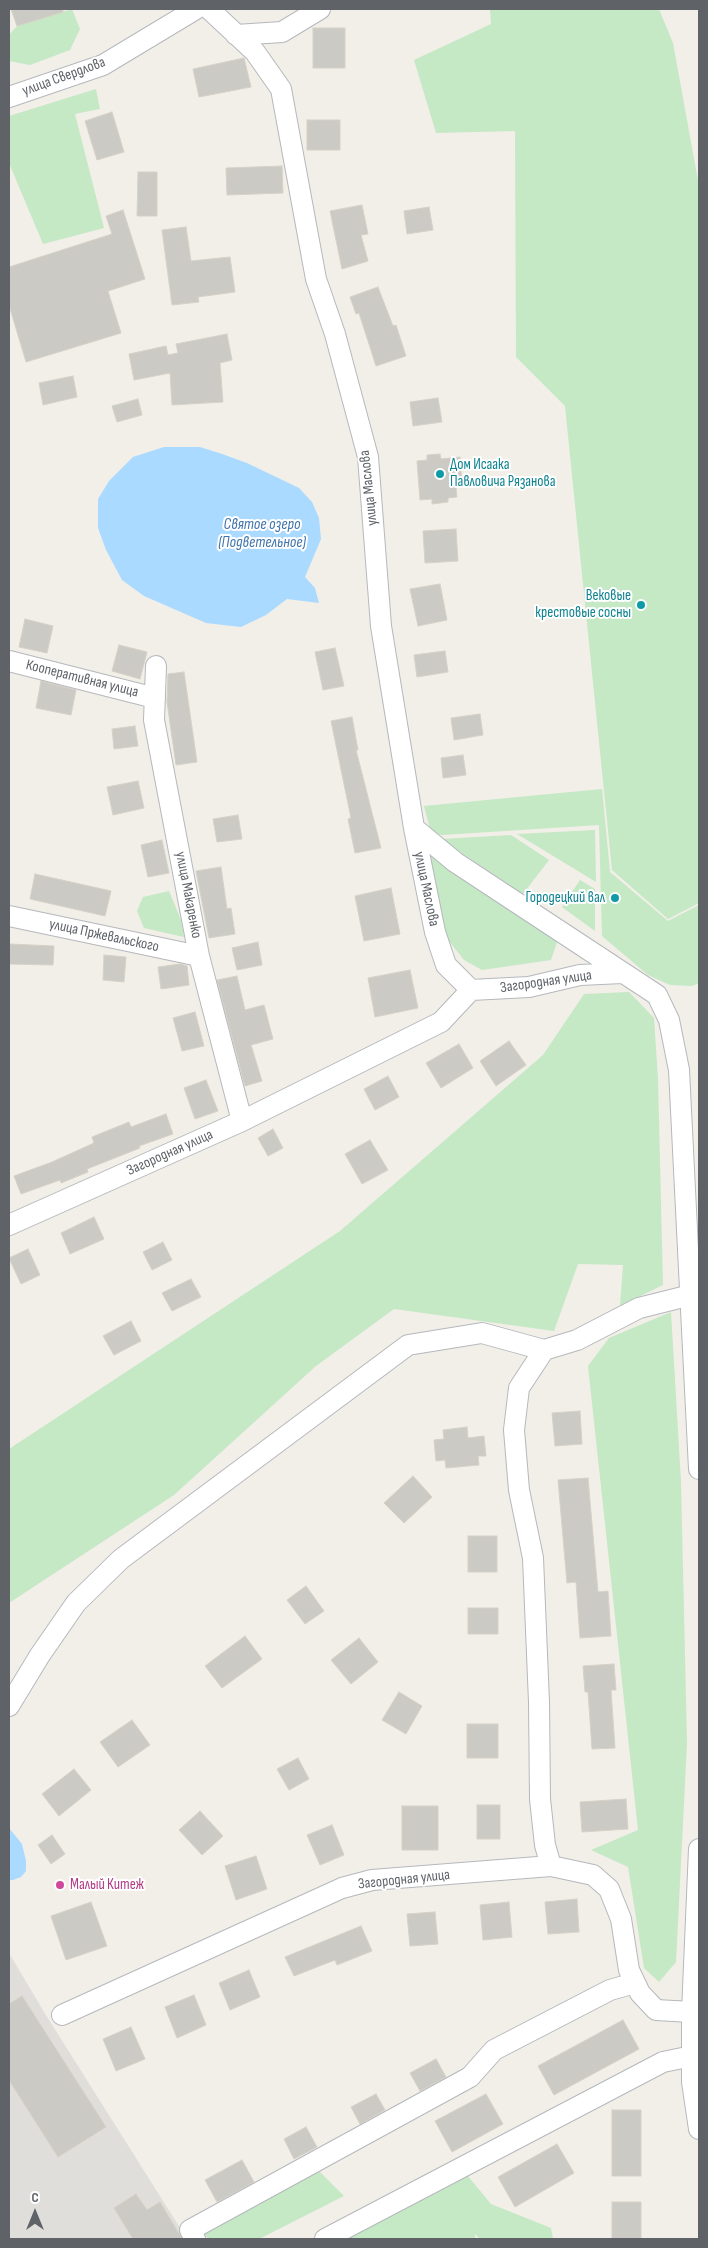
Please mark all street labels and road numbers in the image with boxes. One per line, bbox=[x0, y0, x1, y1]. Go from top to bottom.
street label: улица Свердлова bbox=[20, 54, 108, 100]
street label: улица Маслова bbox=[356, 449, 382, 527]
street label: Кооперативная улица bbox=[24, 656, 140, 702]
street label: улица Макаренко bbox=[171, 850, 205, 940]
street label: улица Маслова bbox=[409, 850, 443, 928]
street label: улица Пржевальского bbox=[47, 916, 161, 956]
street label: Загородная улица bbox=[499, 967, 593, 997]
street label: Загородная улица bbox=[124, 1126, 216, 1180]
street label: Загородная улица bbox=[357, 1866, 451, 1894]

